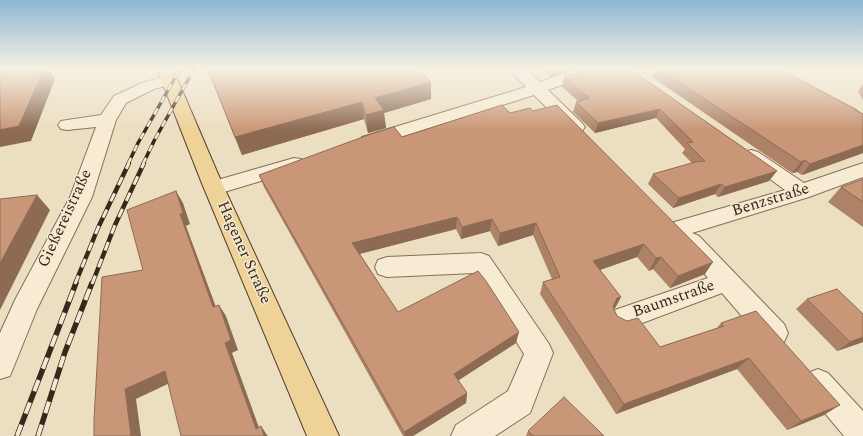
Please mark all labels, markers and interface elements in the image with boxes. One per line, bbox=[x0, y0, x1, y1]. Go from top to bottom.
street label: Gießereistraße bbox=[35, 167, 97, 271]
street label: Benzstraße bbox=[730, 180, 812, 222]
street label: Hagener Straße bbox=[212, 199, 274, 307]
street label: Baumstraße bbox=[631, 277, 717, 323]

